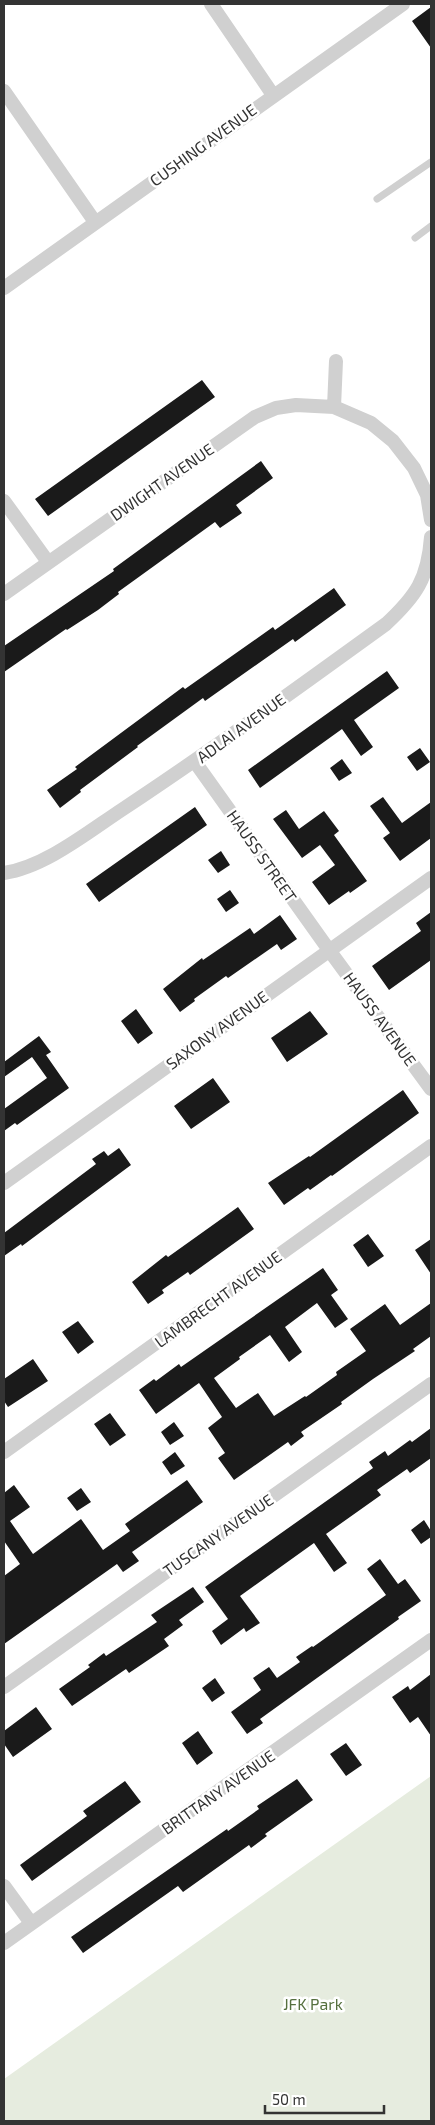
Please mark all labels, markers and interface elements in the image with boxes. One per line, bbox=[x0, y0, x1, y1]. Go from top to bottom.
street label: CUSHING AVENUE bbox=[146, 100, 260, 190]
street label: DWIGHT AVENUE bbox=[106, 439, 217, 524]
street label: ADLAI AVENUE bbox=[193, 689, 289, 766]
street label: HAUSS STREET bbox=[224, 806, 301, 905]
street label: HAUSS AVENUE bbox=[340, 968, 421, 1069]
street label: SAXONY AVENUE bbox=[162, 986, 271, 1073]
street label: LAMBRECHT AVENUE bbox=[151, 1246, 285, 1351]
street label: TUSCANY AVENUE bbox=[159, 1489, 276, 1580]
street label: BRITTANY AVENUE bbox=[157, 1745, 278, 1838]
park label: JFK Park bbox=[283, 1994, 343, 2013]
scale bar bbox=[265, 2082, 384, 2114]
text: 50 m bbox=[272, 2090, 306, 2108]

